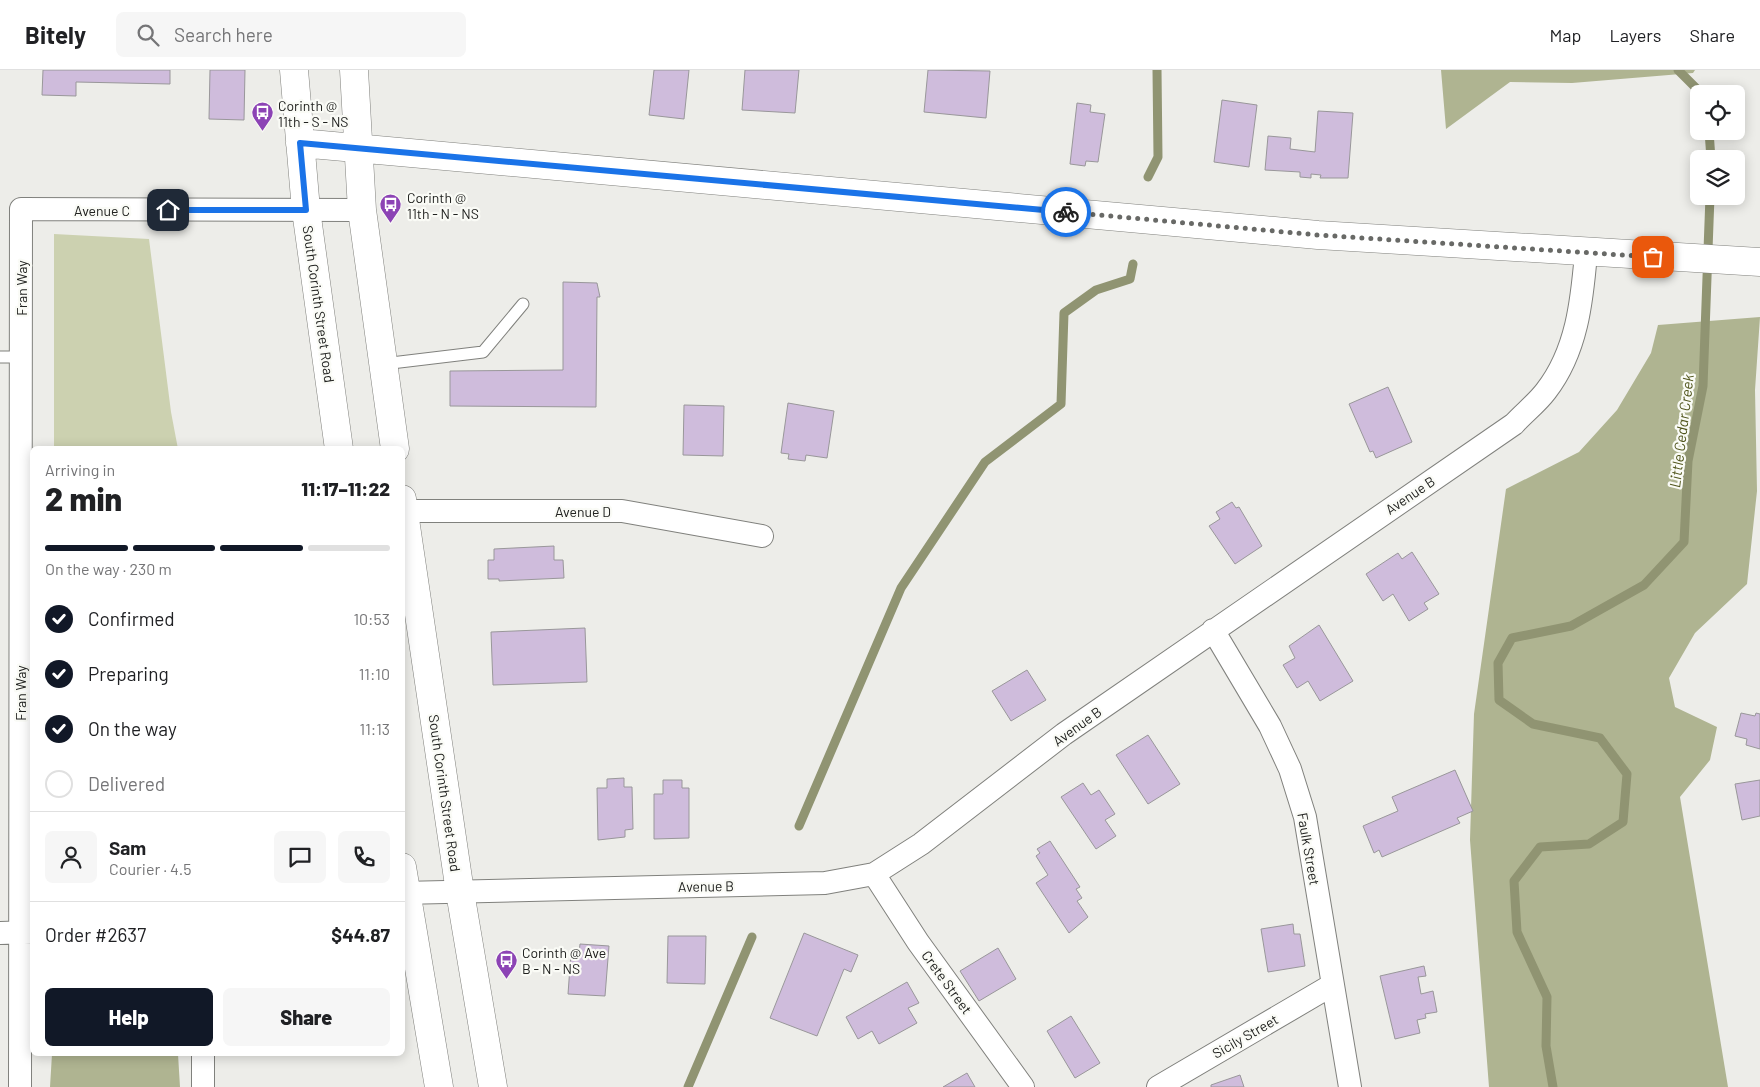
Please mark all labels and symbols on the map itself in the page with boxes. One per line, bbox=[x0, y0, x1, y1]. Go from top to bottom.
place label: Corinth @ 11th - S - NS bbox=[278, 97, 349, 130]
bus stop icon: Corinth @ 11th - S - NS bbox=[250, 101, 274, 132]
courier bbox=[1041, 187, 1091, 237]
pin bbox=[147, 189, 189, 231]
place label: Corinth @ 11th - N - NS bbox=[407, 189, 479, 222]
bus stop icon: Corinth @ 11th - N - NS bbox=[379, 193, 403, 224]
street label: Avenue C bbox=[74, 202, 130, 219]
street label: South Corinth Street Road bbox=[300, 224, 338, 384]
pin bbox=[1632, 236, 1674, 278]
street label: Fran Way bbox=[13, 260, 30, 316]
water label: Little Cedar Creek bbox=[1665, 373, 1697, 489]
street label: Avenue B bbox=[1382, 472, 1438, 518]
street label: Avenue D bbox=[555, 503, 611, 520]
street label: Fran Way bbox=[12, 665, 29, 721]
street label: Avenue B bbox=[1049, 703, 1105, 749]
street label: South Corinth Street Road bbox=[426, 713, 464, 873]
street label: Faulk Street bbox=[1294, 811, 1324, 887]
street label: Avenue B bbox=[678, 877, 734, 895]
place label: Corinth @ Ave B - N - NS bbox=[522, 944, 606, 977]
street label: Crete Street bbox=[918, 947, 976, 1017]
bus stop icon: Corinth @ Ave B - N - NS bbox=[494, 948, 518, 979]
street label: Sicily Street bbox=[1209, 1010, 1281, 1062]

